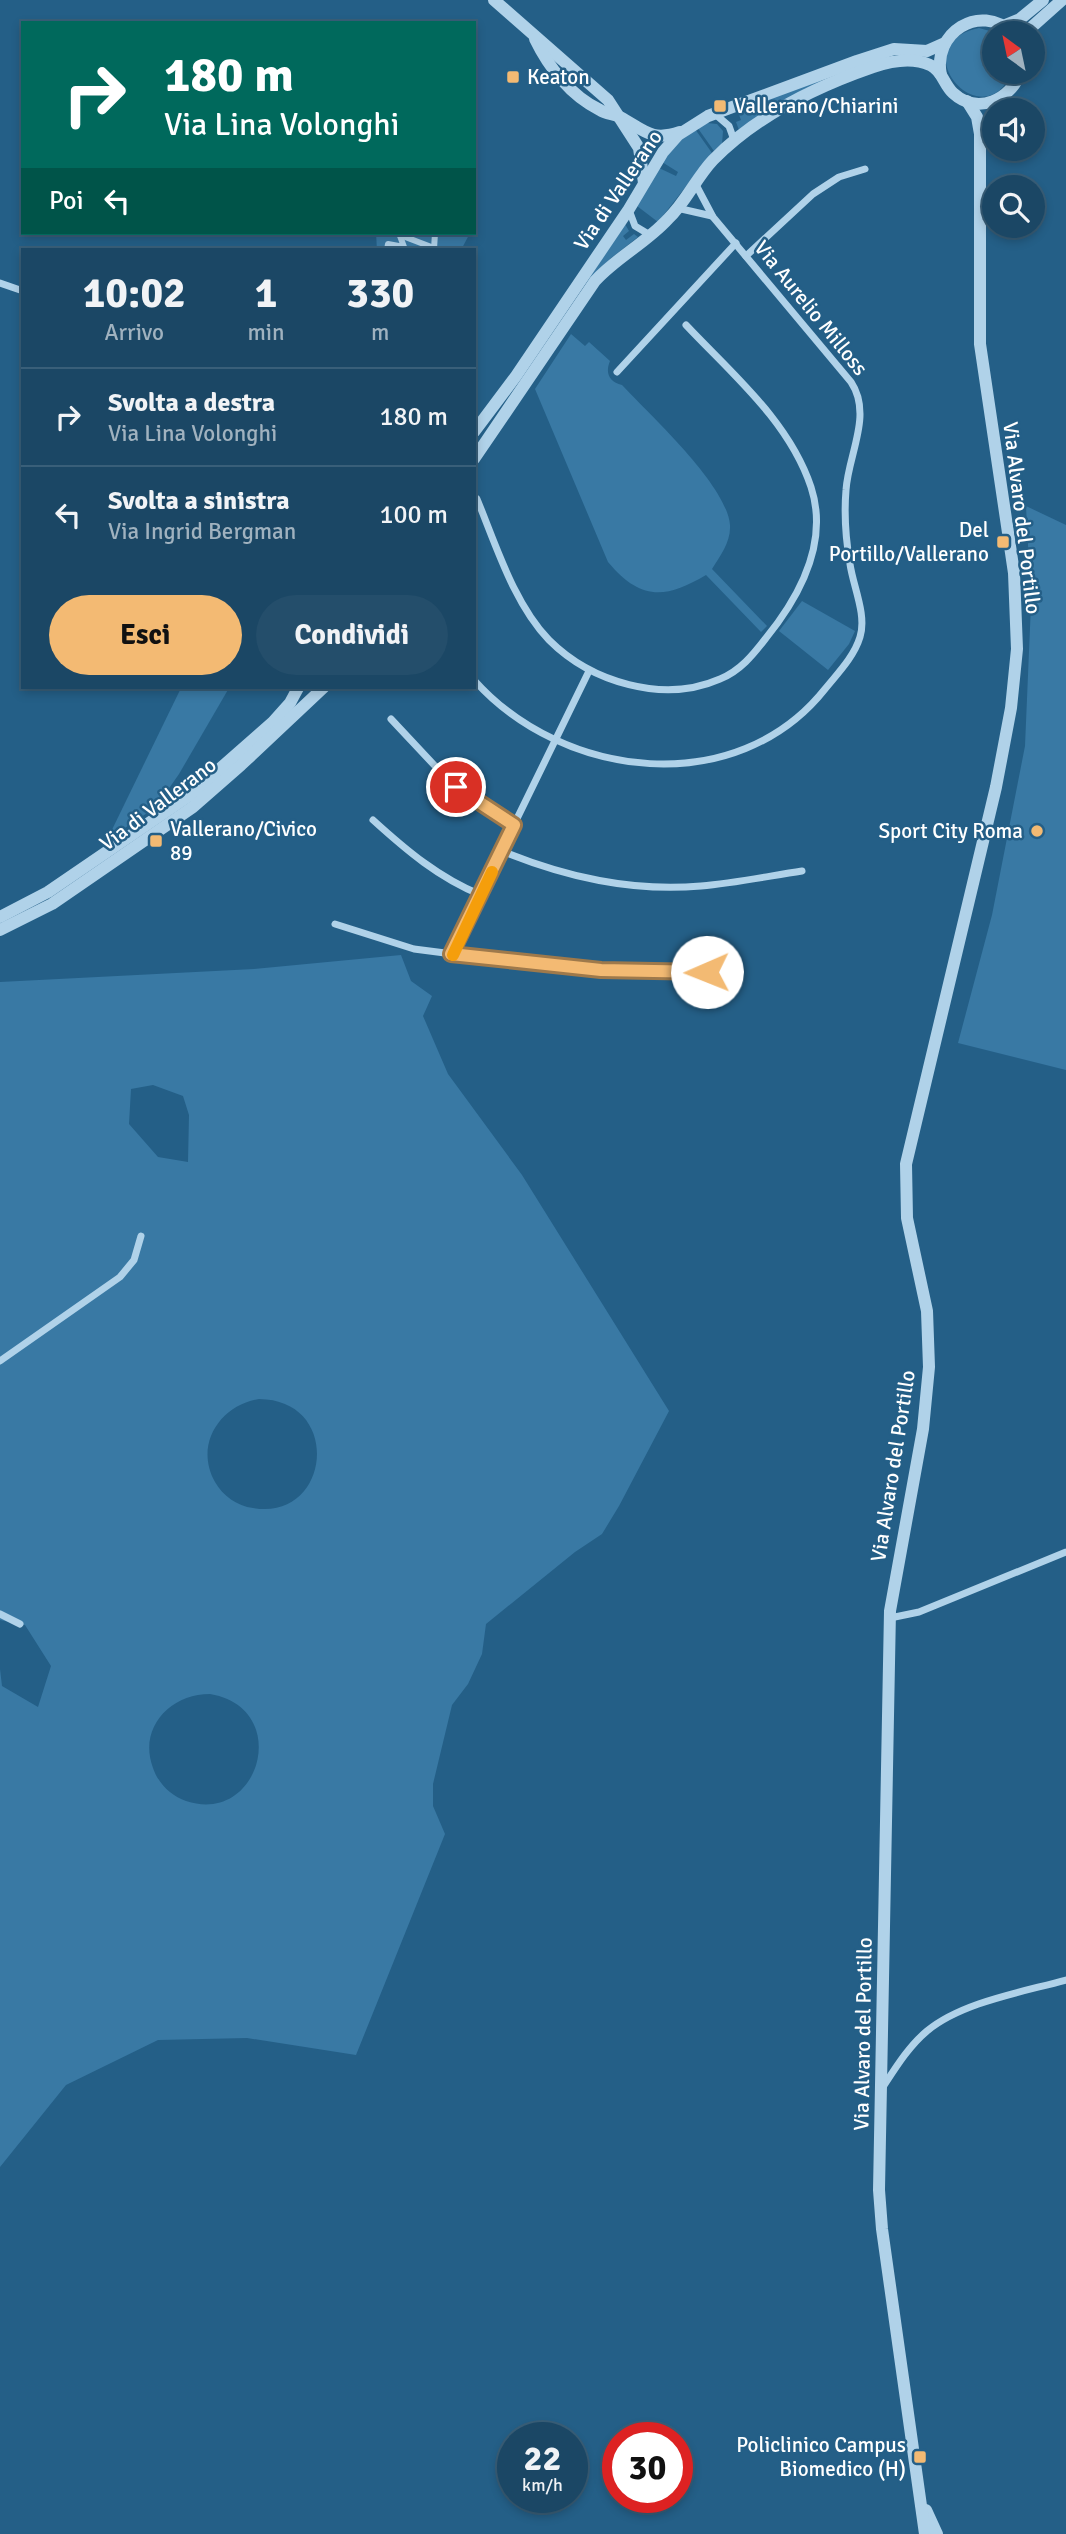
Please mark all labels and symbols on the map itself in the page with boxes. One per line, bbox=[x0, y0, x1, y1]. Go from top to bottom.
north arrow bbox=[982, 21, 1045, 84]
place label: Keaton bbox=[527, 64, 590, 90]
marker: Keaton bbox=[505, 69, 521, 85]
place label: Vallerano/Chiarini bbox=[734, 93, 899, 119]
marker: Vallerano/Chiarini bbox=[712, 98, 728, 114]
street label: Via di Vallerano bbox=[568, 125, 668, 255]
street label: Via Aurelio Milloss bbox=[749, 235, 873, 381]
street label: Via Alvaro del Portillo bbox=[997, 420, 1047, 616]
place label: Del Portillo/Vallerano bbox=[829, 517, 989, 567]
marker: Del Portillo/Vallerano bbox=[995, 534, 1011, 550]
street label: Via di Vallerano bbox=[95, 752, 221, 856]
pin bbox=[426, 757, 486, 817]
place label: Vallerano/Civico 89 bbox=[170, 816, 317, 866]
place label: Sport City Roma bbox=[878, 818, 1023, 844]
marker: Sport City Roma bbox=[1029, 823, 1045, 839]
marker: Vallerano/Civico 89 bbox=[148, 833, 164, 849]
position arrow bbox=[670, 935, 744, 1009]
street label: Via Alvaro del Portillo bbox=[865, 1368, 921, 1564]
street label: Via Alvaro del Portillo bbox=[848, 1937, 878, 2131]
speed limit sign: 30 bbox=[602, 2422, 693, 2513]
place label: Policlinico Campus Biomedico (H) bbox=[736, 2432, 906, 2482]
marker: Policlinico Campus Biomedico (H) bbox=[912, 2449, 928, 2465]

